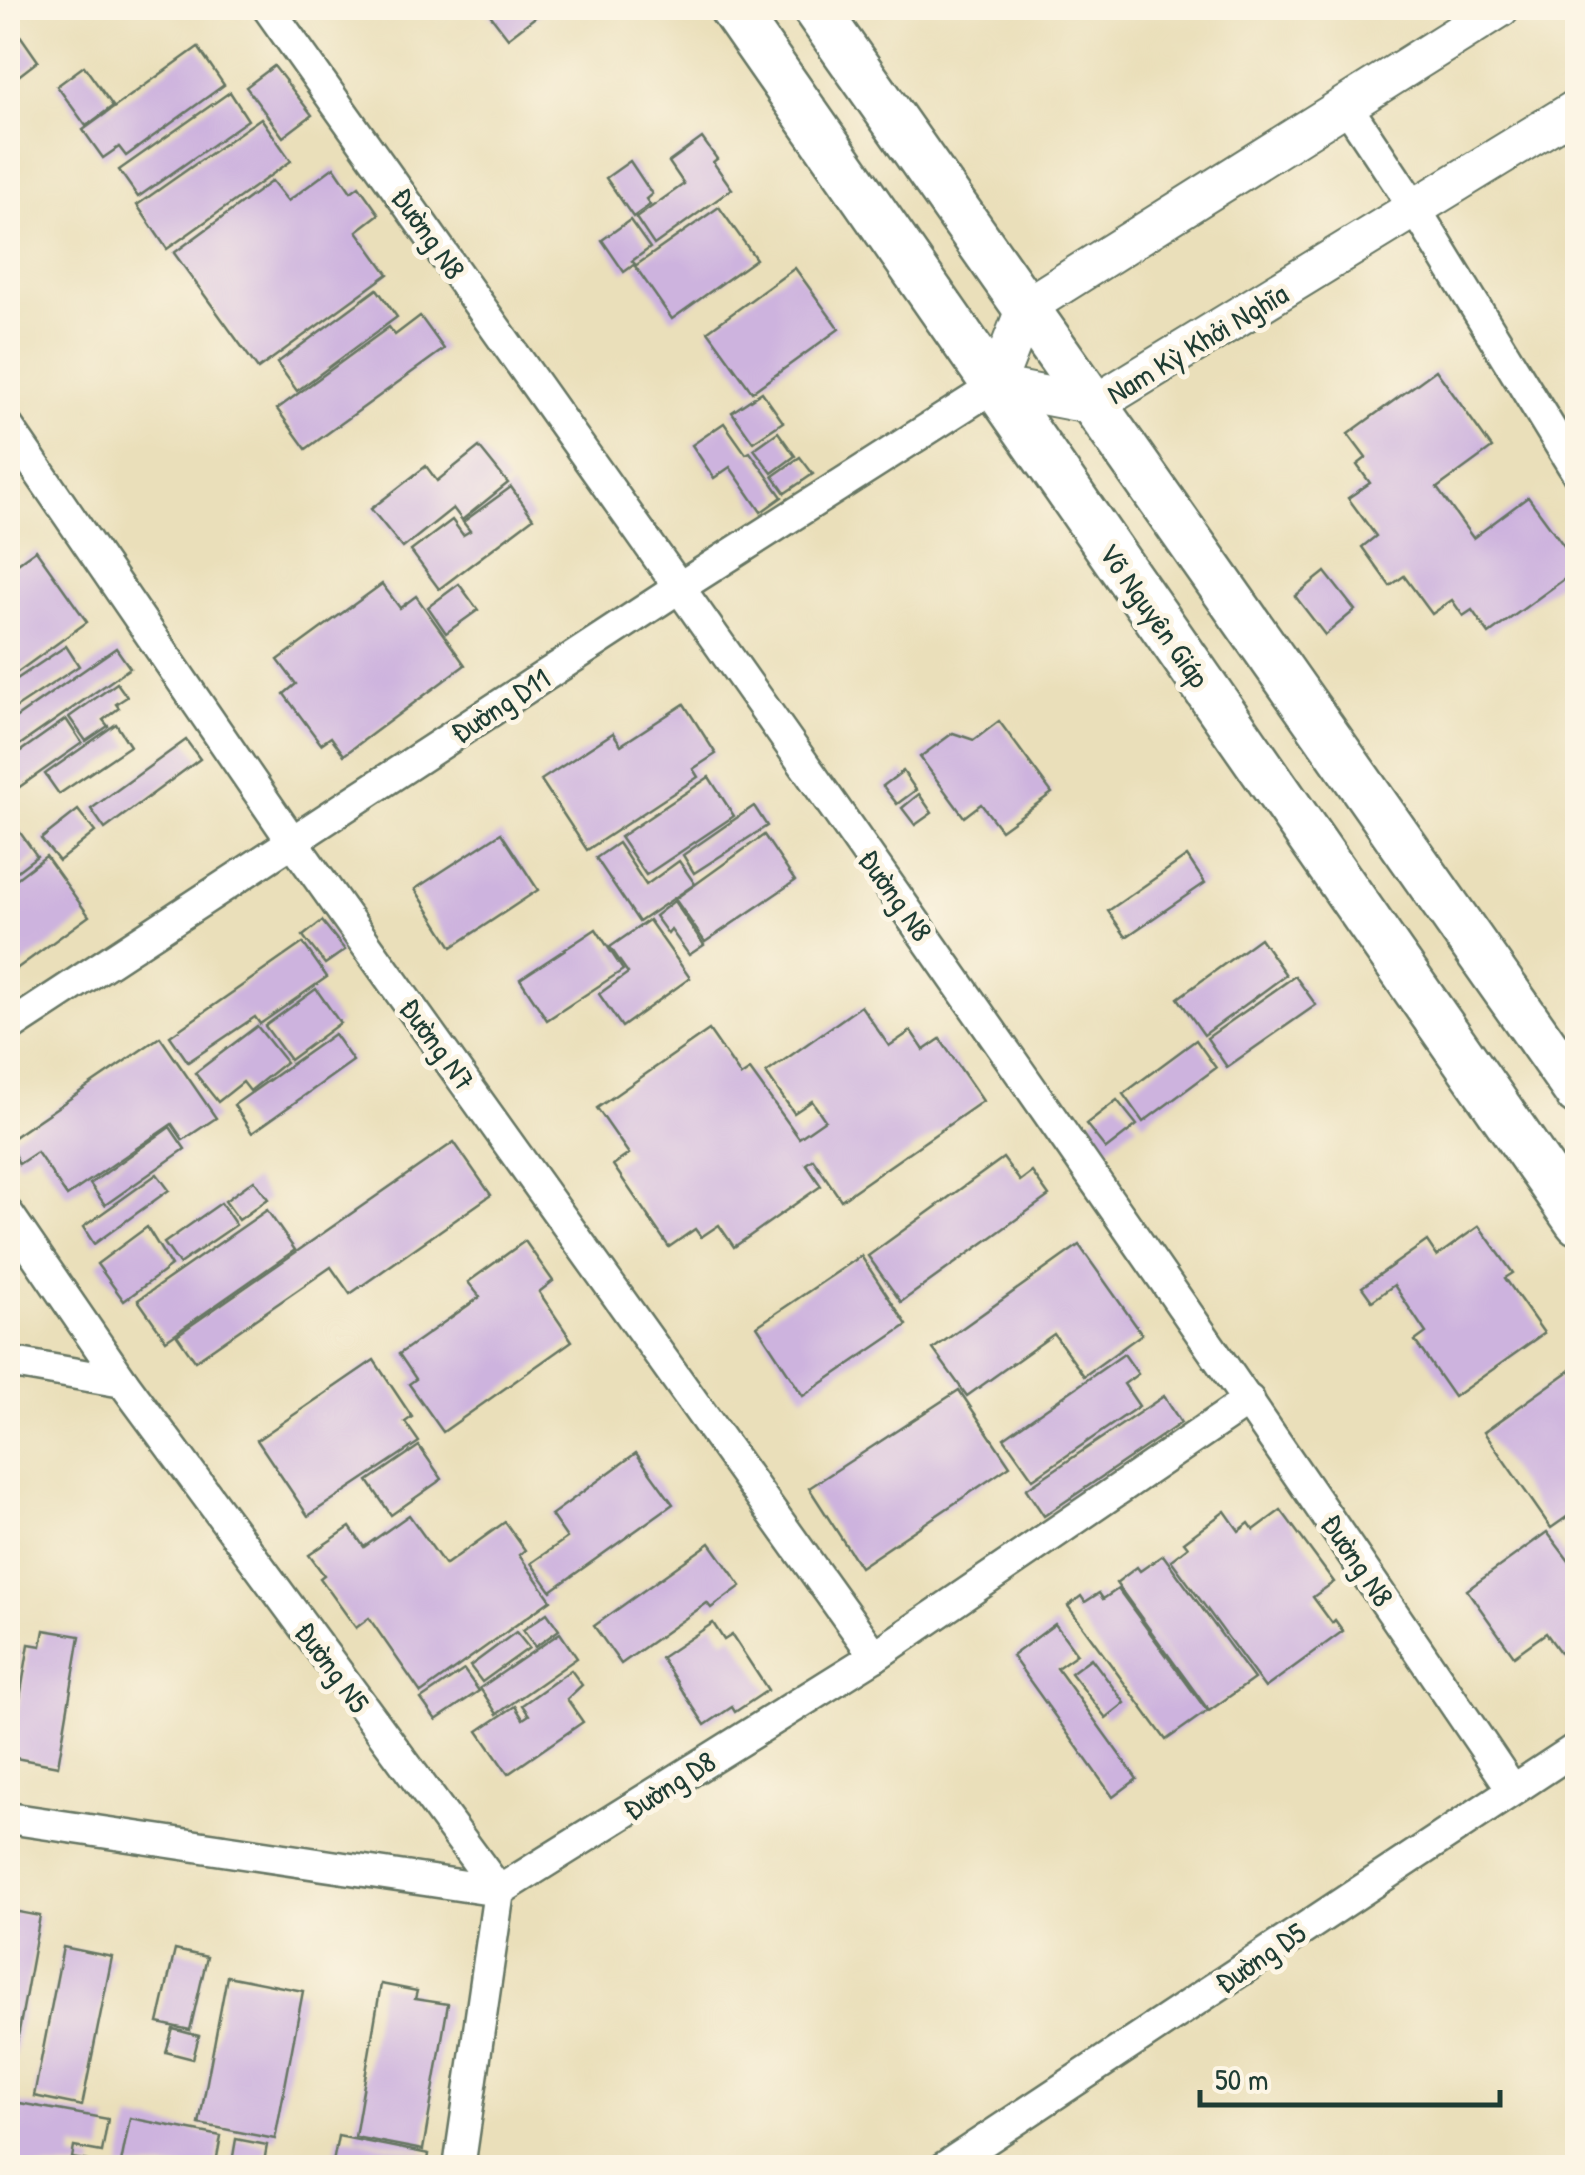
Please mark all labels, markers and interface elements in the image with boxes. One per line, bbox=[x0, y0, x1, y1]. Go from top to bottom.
street label: Đường N8 bbox=[383, 179, 475, 287]
street label: Nam Kỳ Khởi Nghĩa bbox=[1099, 273, 1295, 413]
street label: Võ Nguyên Giáp bbox=[1090, 535, 1220, 695]
street label: Đường D11 bbox=[443, 658, 557, 752]
street label: Đường N8 bbox=[850, 841, 942, 949]
street label: Đường N7 bbox=[391, 990, 485, 1098]
street label: Đường N8 bbox=[1313, 1506, 1403, 1614]
street label: Đường N5 bbox=[287, 1614, 380, 1721]
street label: Đường D8 bbox=[615, 1741, 723, 1829]
street label: Đường D5 bbox=[1207, 1912, 1313, 2002]
scale bar bbox=[1200, 2045, 1500, 2107]
text: 50 m bbox=[1215, 2059, 1268, 2099]

